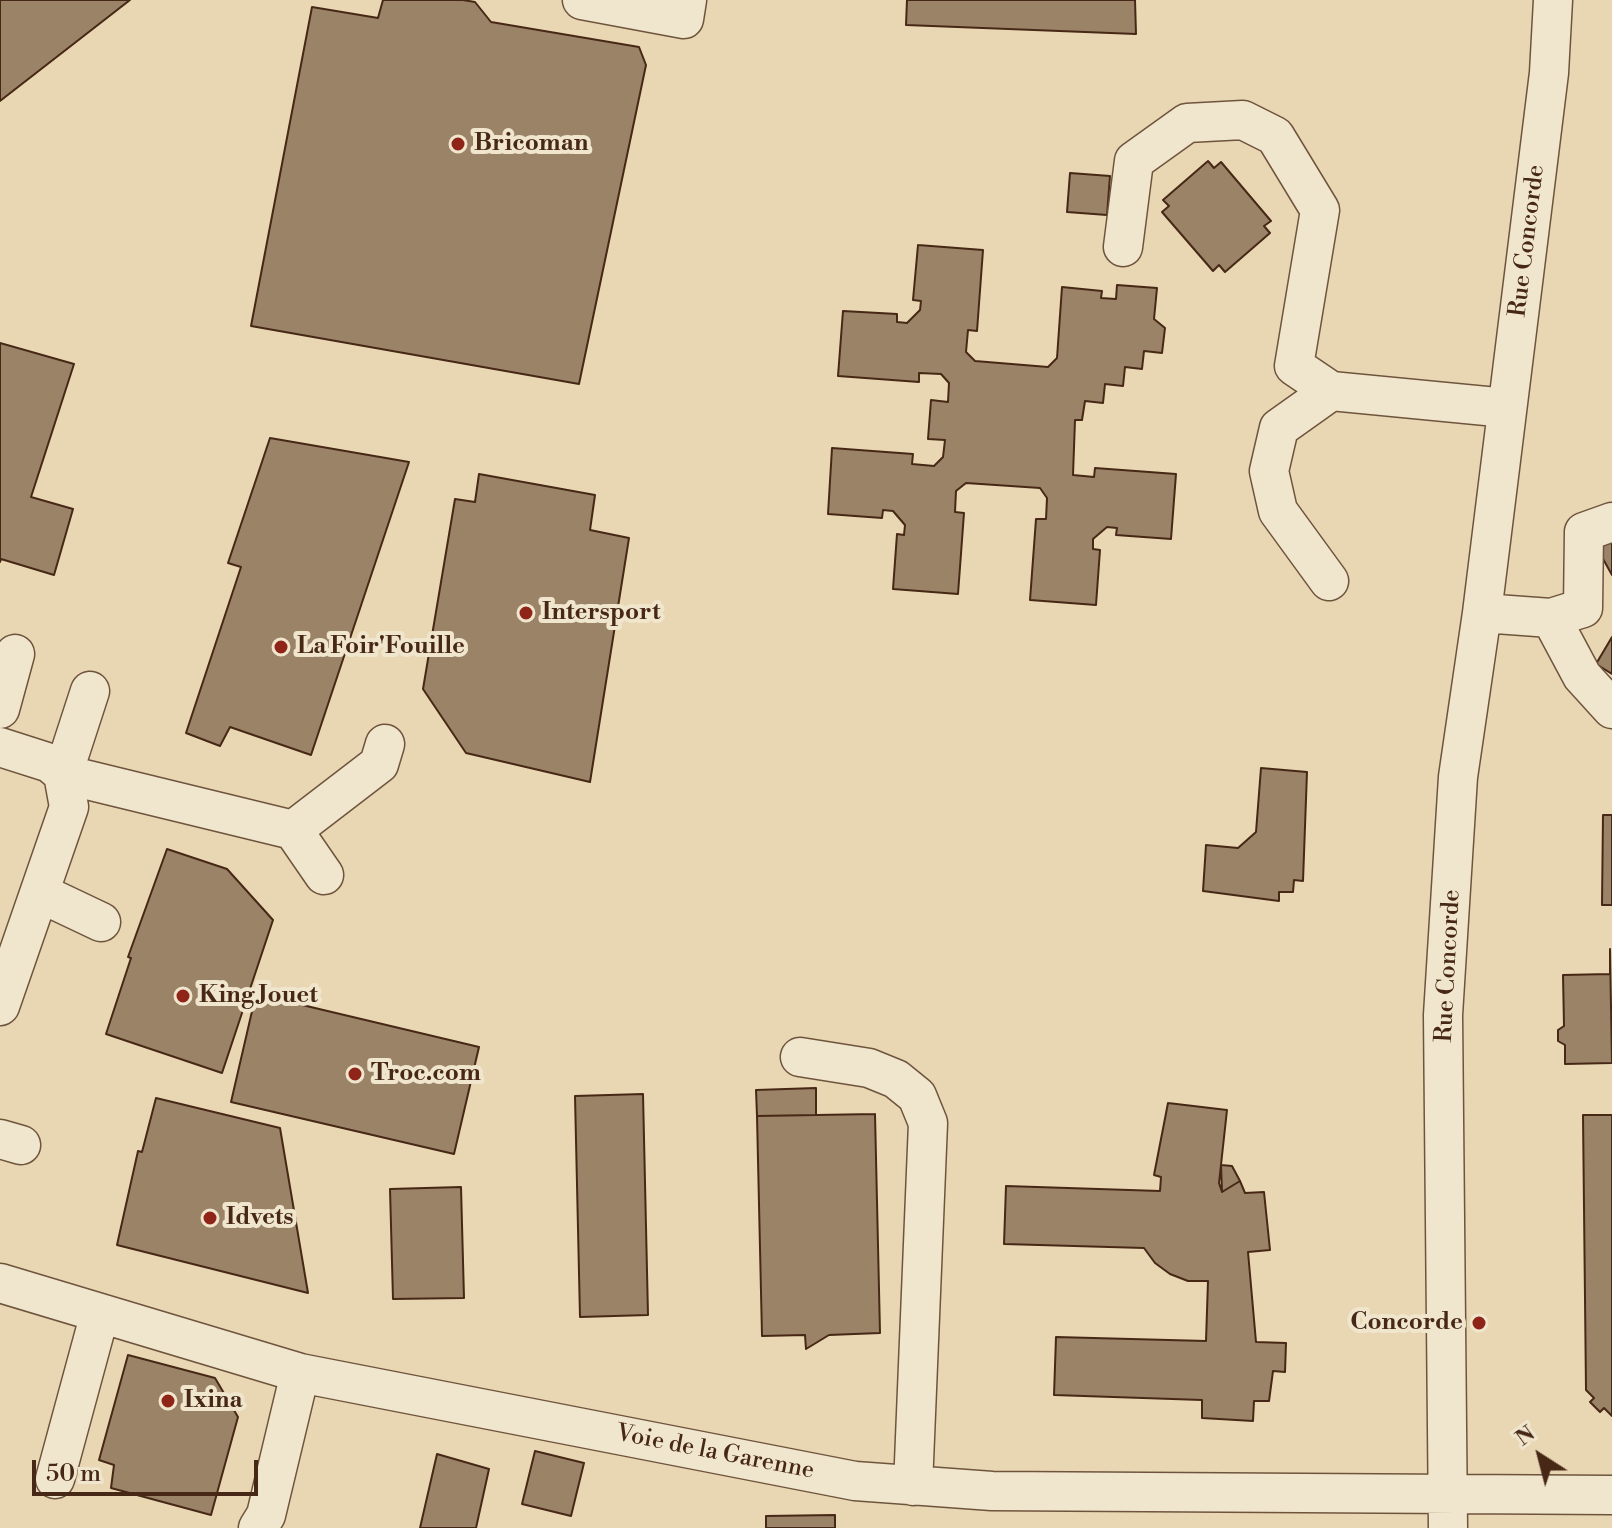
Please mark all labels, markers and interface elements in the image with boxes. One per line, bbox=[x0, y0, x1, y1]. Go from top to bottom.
place label: Bricoman bbox=[474, 130, 588, 158]
marker: Bricoman bbox=[449, 135, 467, 153]
street label: Rue Concorde bbox=[1504, 163, 1552, 319]
place label: Intersport bbox=[542, 599, 660, 627]
marker: Intersport bbox=[517, 604, 535, 622]
place label: La Foir'Fouille bbox=[297, 633, 465, 661]
marker: La Foir'Fouille bbox=[272, 638, 290, 656]
street label: Rue Concorde bbox=[1431, 889, 1467, 1043]
place label: King Jouet bbox=[199, 982, 318, 1010]
marker: King Jouet bbox=[174, 987, 192, 1005]
place label: Troc.com bbox=[371, 1060, 481, 1088]
marker: Troc.com bbox=[346, 1065, 364, 1083]
place label: Idvets bbox=[226, 1204, 294, 1232]
marker: Idvets bbox=[201, 1209, 219, 1227]
place label: Concorde bbox=[1350, 1309, 1463, 1337]
marker: Concorde bbox=[1470, 1314, 1488, 1332]
place label: Ixina bbox=[184, 1387, 243, 1415]
marker: Ixina bbox=[159, 1392, 177, 1410]
north arrow bbox=[1500, 1416, 1580, 1496]
street label: Voie de la Garenne bbox=[613, 1420, 817, 1486]
text: N bbox=[1511, 1420, 1541, 1452]
scale bar bbox=[36, 1444, 262, 1494]
text: 50 m bbox=[46, 1459, 101, 1489]

